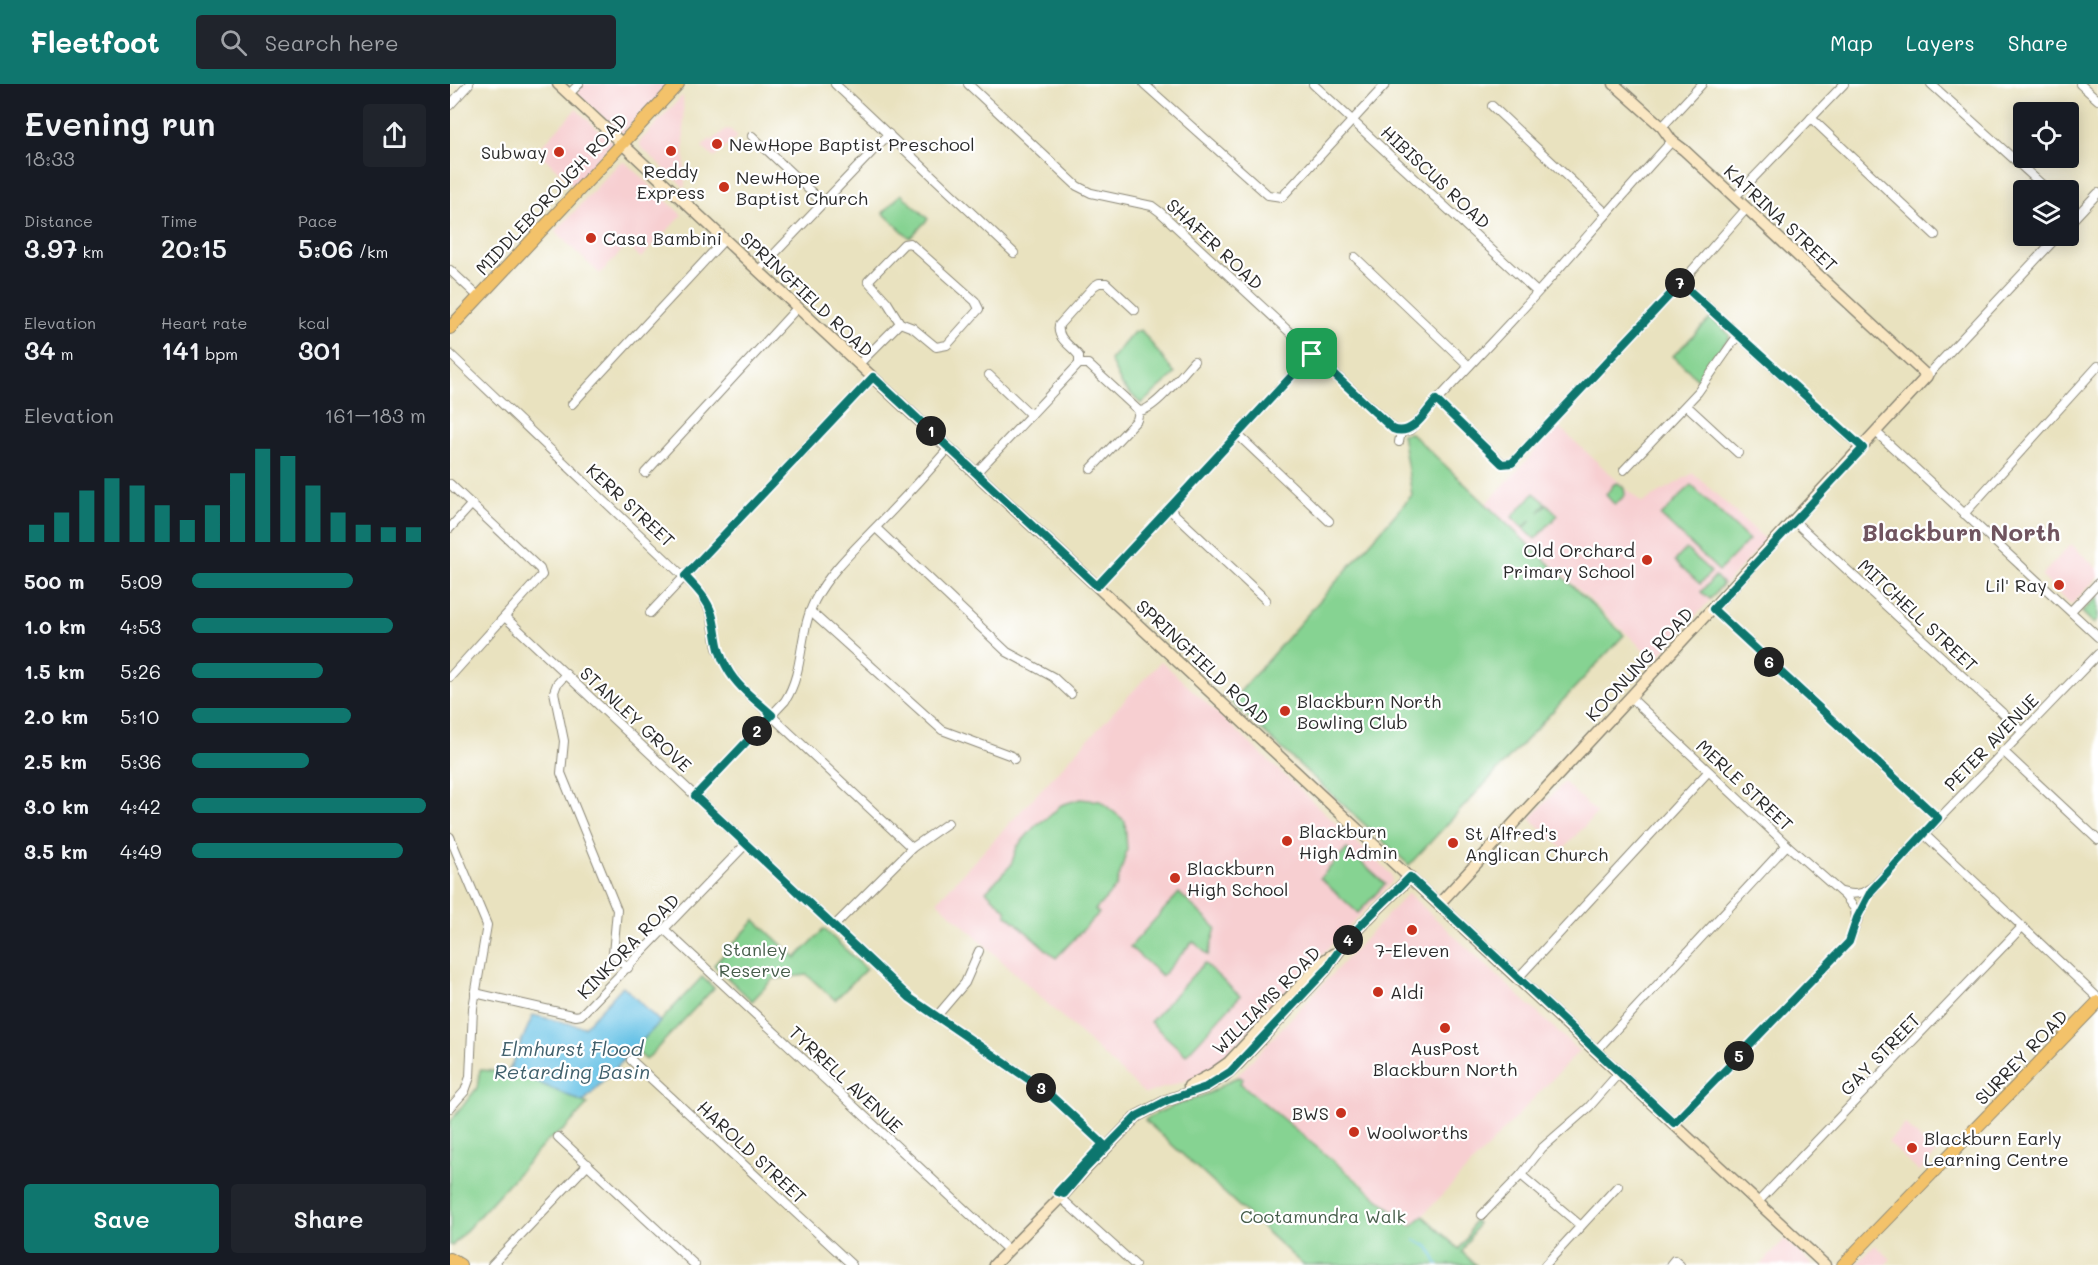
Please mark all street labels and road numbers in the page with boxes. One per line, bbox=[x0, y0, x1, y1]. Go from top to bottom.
street label: MIDDLEBOROUGH ROAD bbox=[470, 108, 632, 280]
street label: HIBISCUS ROAD bbox=[1376, 120, 1496, 234]
street label: KATRINA STREET bbox=[1719, 159, 1843, 277]
street label: SHAFER ROAD bbox=[1162, 193, 1268, 295]
street label: SPRINGFIELD ROAD bbox=[735, 226, 879, 362]
street label: KERR STREET bbox=[582, 458, 680, 552]
street label: MITCHELL STREET bbox=[1853, 553, 1983, 677]
street label: SPRINGFIELD ROAD bbox=[1131, 594, 1275, 730]
street label: KOONUNG ROAD bbox=[1580, 602, 1698, 726]
street label: STANLEY GROVE bbox=[575, 661, 697, 777]
street label: PETER AVENUE bbox=[1939, 688, 2043, 796]
street label: MERLE STREET bbox=[1691, 734, 1799, 836]
street label: KINKORA ROAD bbox=[572, 888, 684, 1004]
street label: WILLIAMS ROAD bbox=[1207, 941, 1325, 1059]
street label: SURREY ROAD bbox=[1969, 1004, 2073, 1110]
street label: GAY STREET bbox=[1835, 1008, 1925, 1100]
street label: TYRRELL AVENUE bbox=[784, 1020, 908, 1138]
street label: HAROLD STREET bbox=[692, 1095, 812, 1209]

